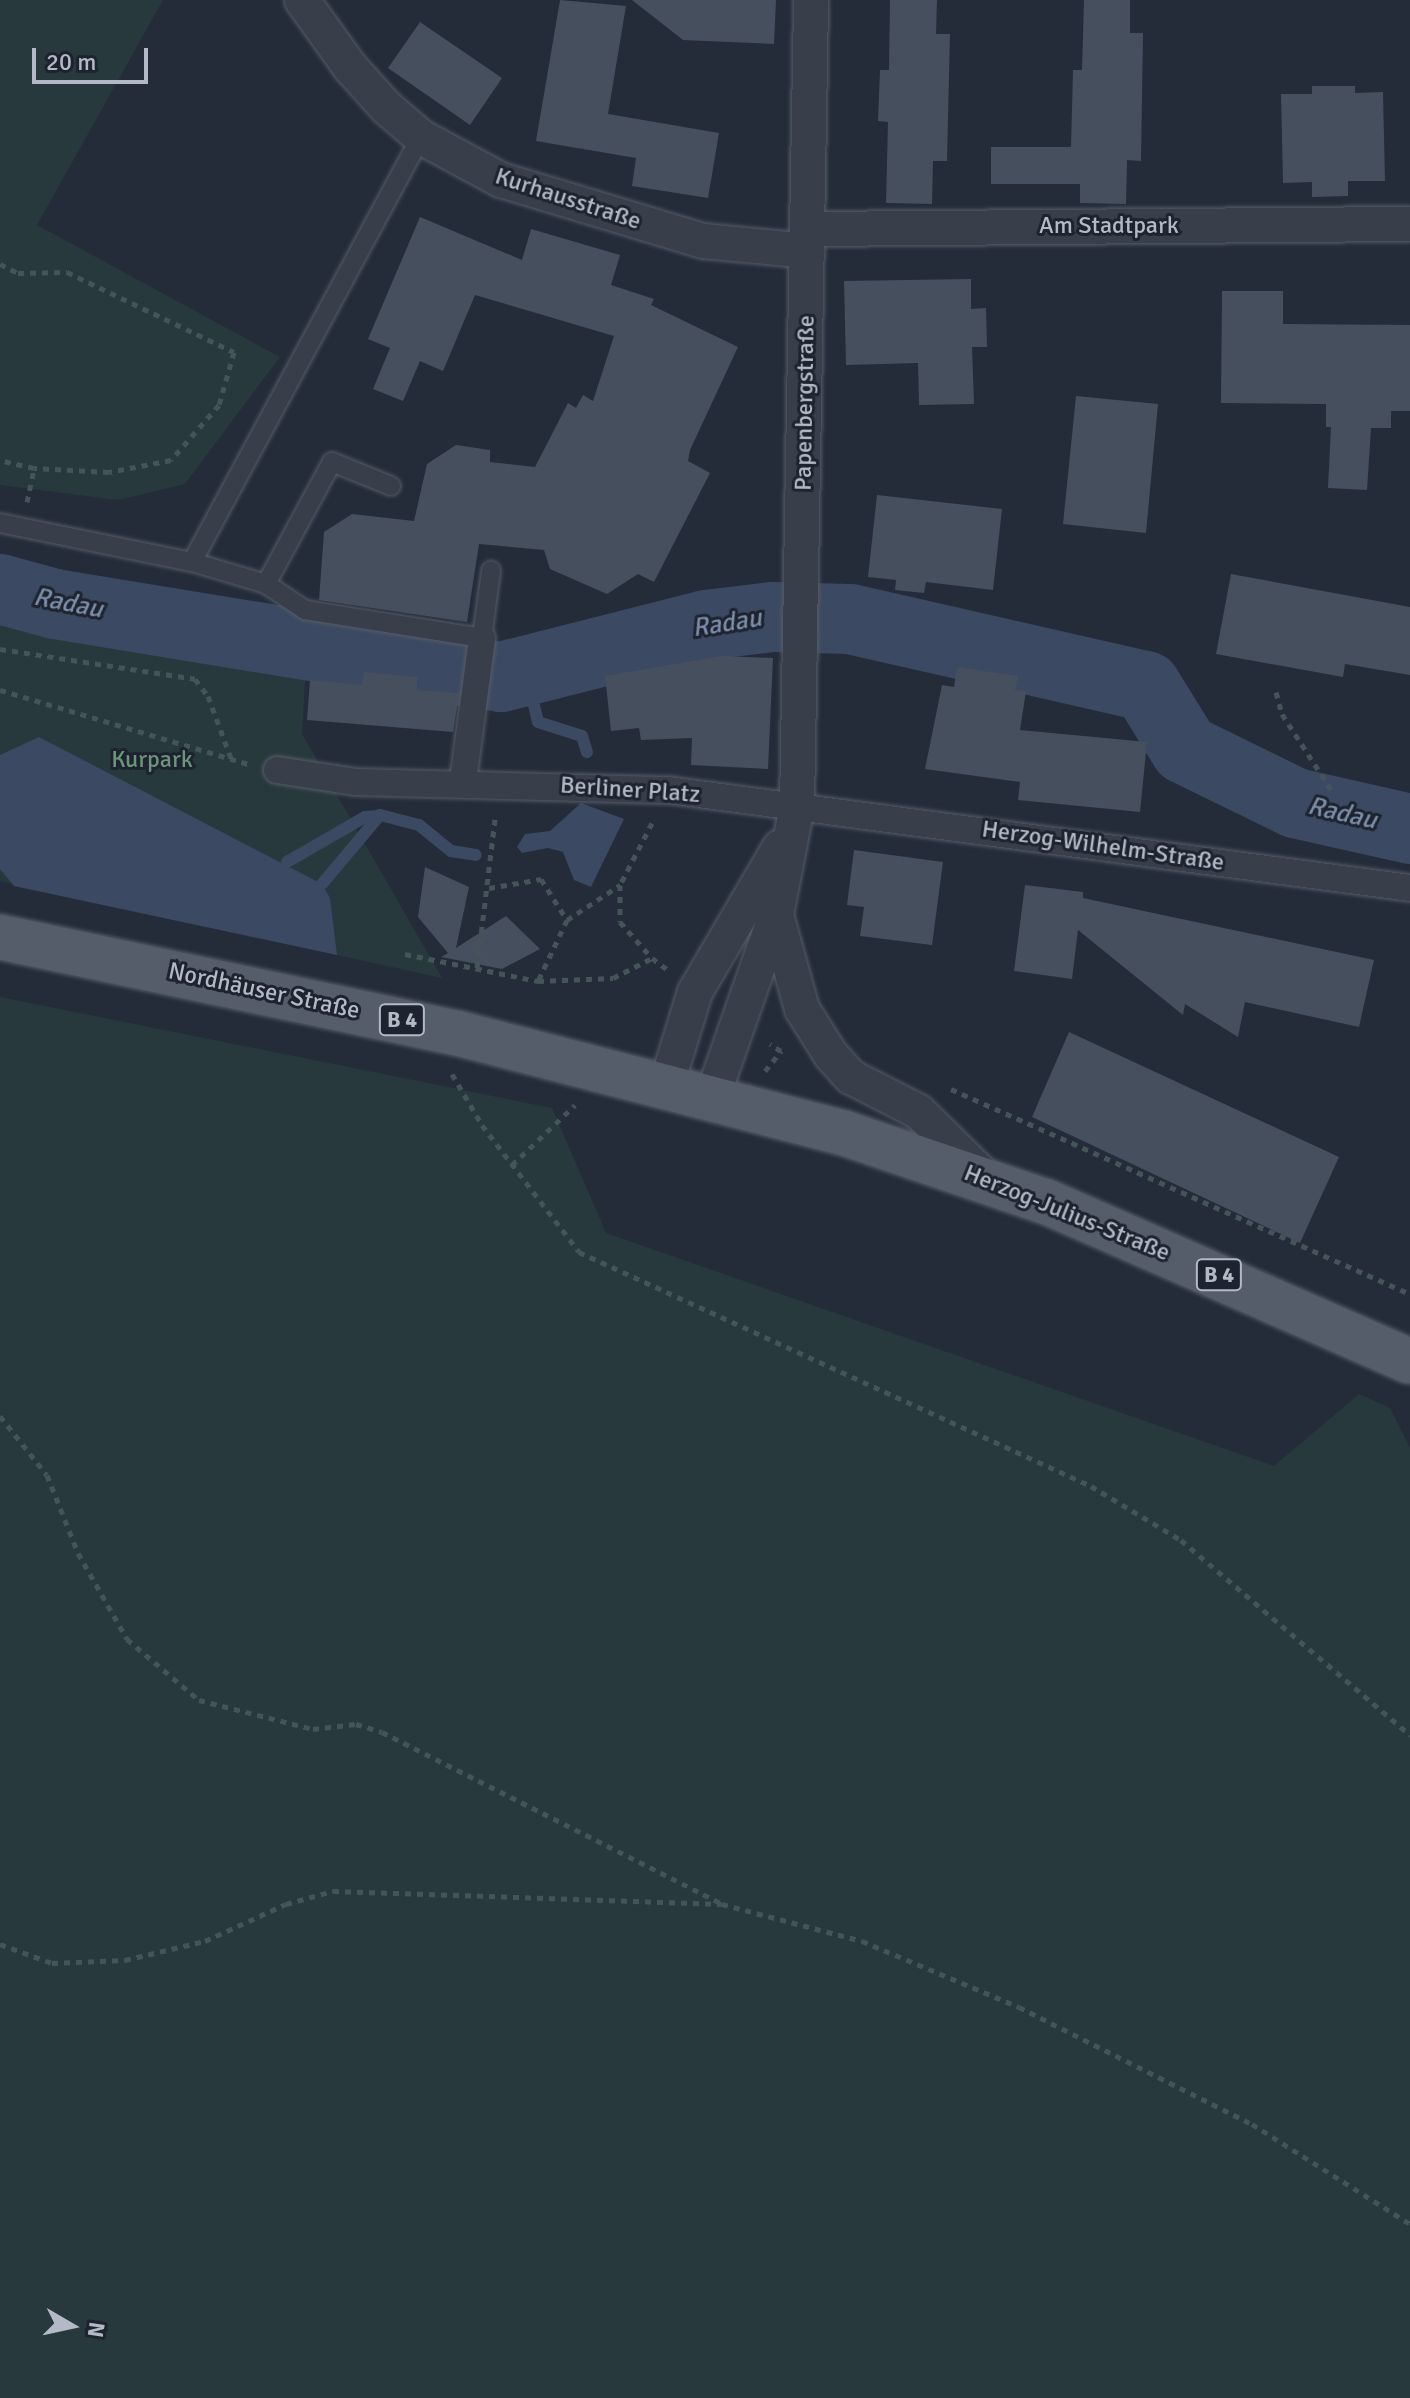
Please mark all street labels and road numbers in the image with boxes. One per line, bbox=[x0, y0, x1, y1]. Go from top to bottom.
street label: Kurhausstraße bbox=[492, 162, 644, 236]
street label: Am Stadtpark bbox=[1039, 212, 1179, 240]
street label: Papenbergstraße bbox=[789, 315, 821, 491]
street label: Berliner Platz bbox=[559, 771, 701, 809]
street label: Herzog-Wilhelm-Straße bbox=[980, 815, 1226, 877]
street label: Nordhäuser Straße bbox=[166, 957, 362, 1025]
road number: B 4 bbox=[378, 1002, 426, 1038]
street label: Herzog-Julius-Straße bbox=[960, 1159, 1174, 1267]
road number: B 4 bbox=[1195, 1257, 1243, 1293]

